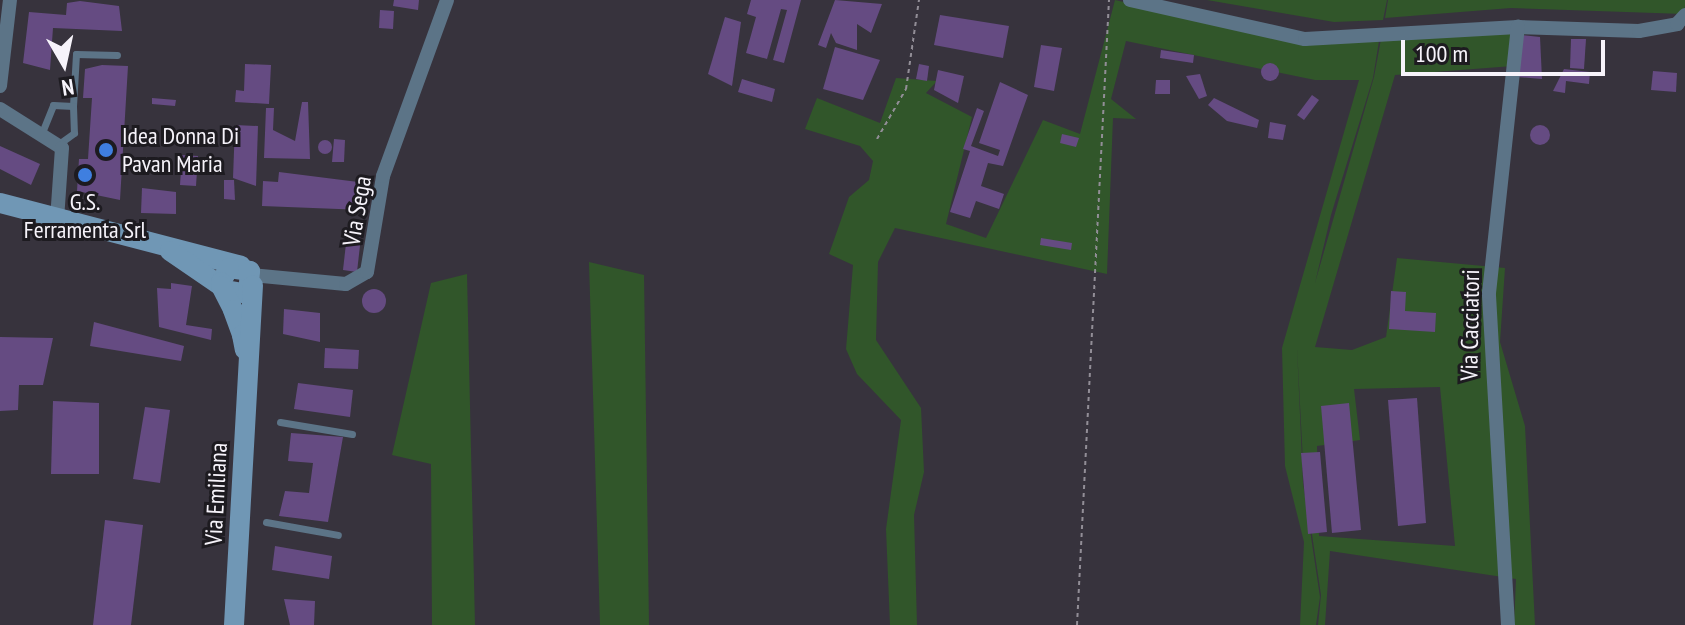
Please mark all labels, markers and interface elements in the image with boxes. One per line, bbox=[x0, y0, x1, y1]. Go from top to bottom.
north arrow bbox=[24, 24, 104, 104]
scale bar bbox=[1405, 24, 1609, 74]
text: 100 m bbox=[1415, 38, 1468, 69]
text: N bbox=[60, 73, 76, 102]
place label: Idea Donna Di Pavan Maria bbox=[122, 122, 239, 178]
marker: Idea Donna Di Pavan Maria bbox=[97, 141, 115, 159]
marker: G.S. Ferramenta Srl bbox=[76, 166, 94, 184]
street label: Via Sega bbox=[337, 174, 377, 248]
place label: G.S. Ferramenta Srl bbox=[24, 188, 146, 244]
street label: Via Cacciatori bbox=[1455, 269, 1485, 381]
street label: Via Emiliana bbox=[199, 442, 233, 546]

